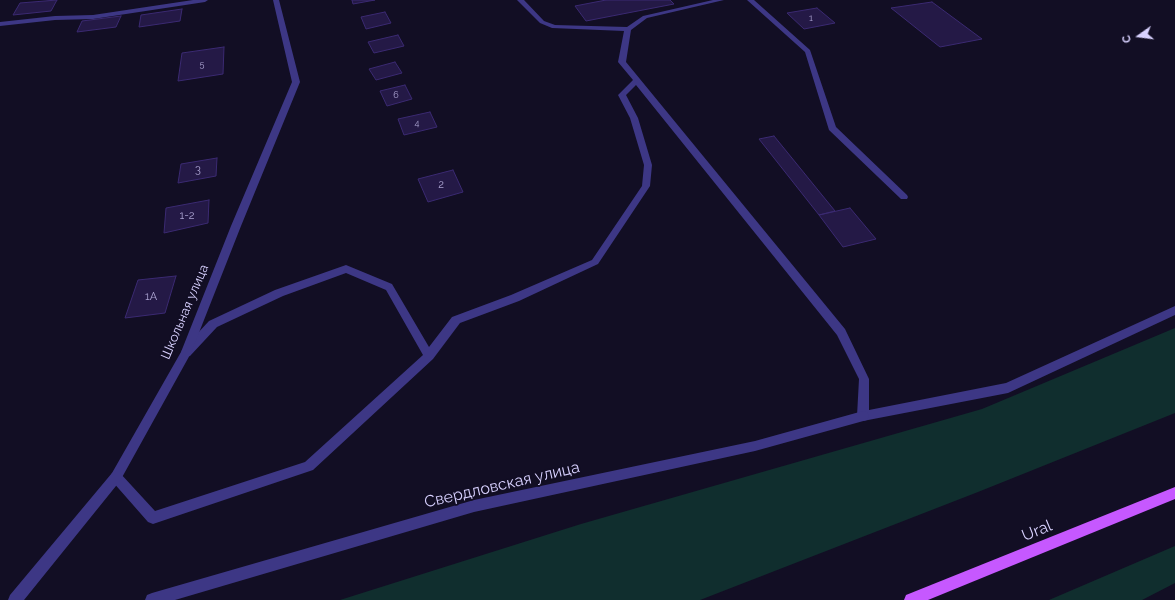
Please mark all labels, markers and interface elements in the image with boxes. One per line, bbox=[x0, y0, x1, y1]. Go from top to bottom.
house number: 1 bbox=[809, 13, 813, 23]
north arrow bbox=[1119, 16, 1159, 56]
text: С bbox=[1120, 34, 1134, 44]
house number: 5 bbox=[200, 59, 204, 69]
house number: 6 bbox=[393, 90, 399, 100]
house number: 4 bbox=[415, 118, 419, 128]
house number: 3 bbox=[195, 163, 201, 177]
house number: 2 bbox=[438, 178, 444, 192]
house number: 1-2 bbox=[180, 209, 194, 223]
street label: Школьная улица bbox=[158, 262, 212, 362]
house number: 1А bbox=[145, 290, 157, 304]
street label: Свердловская улица bbox=[423, 458, 581, 512]
street label: Ural bbox=[1019, 516, 1055, 546]

